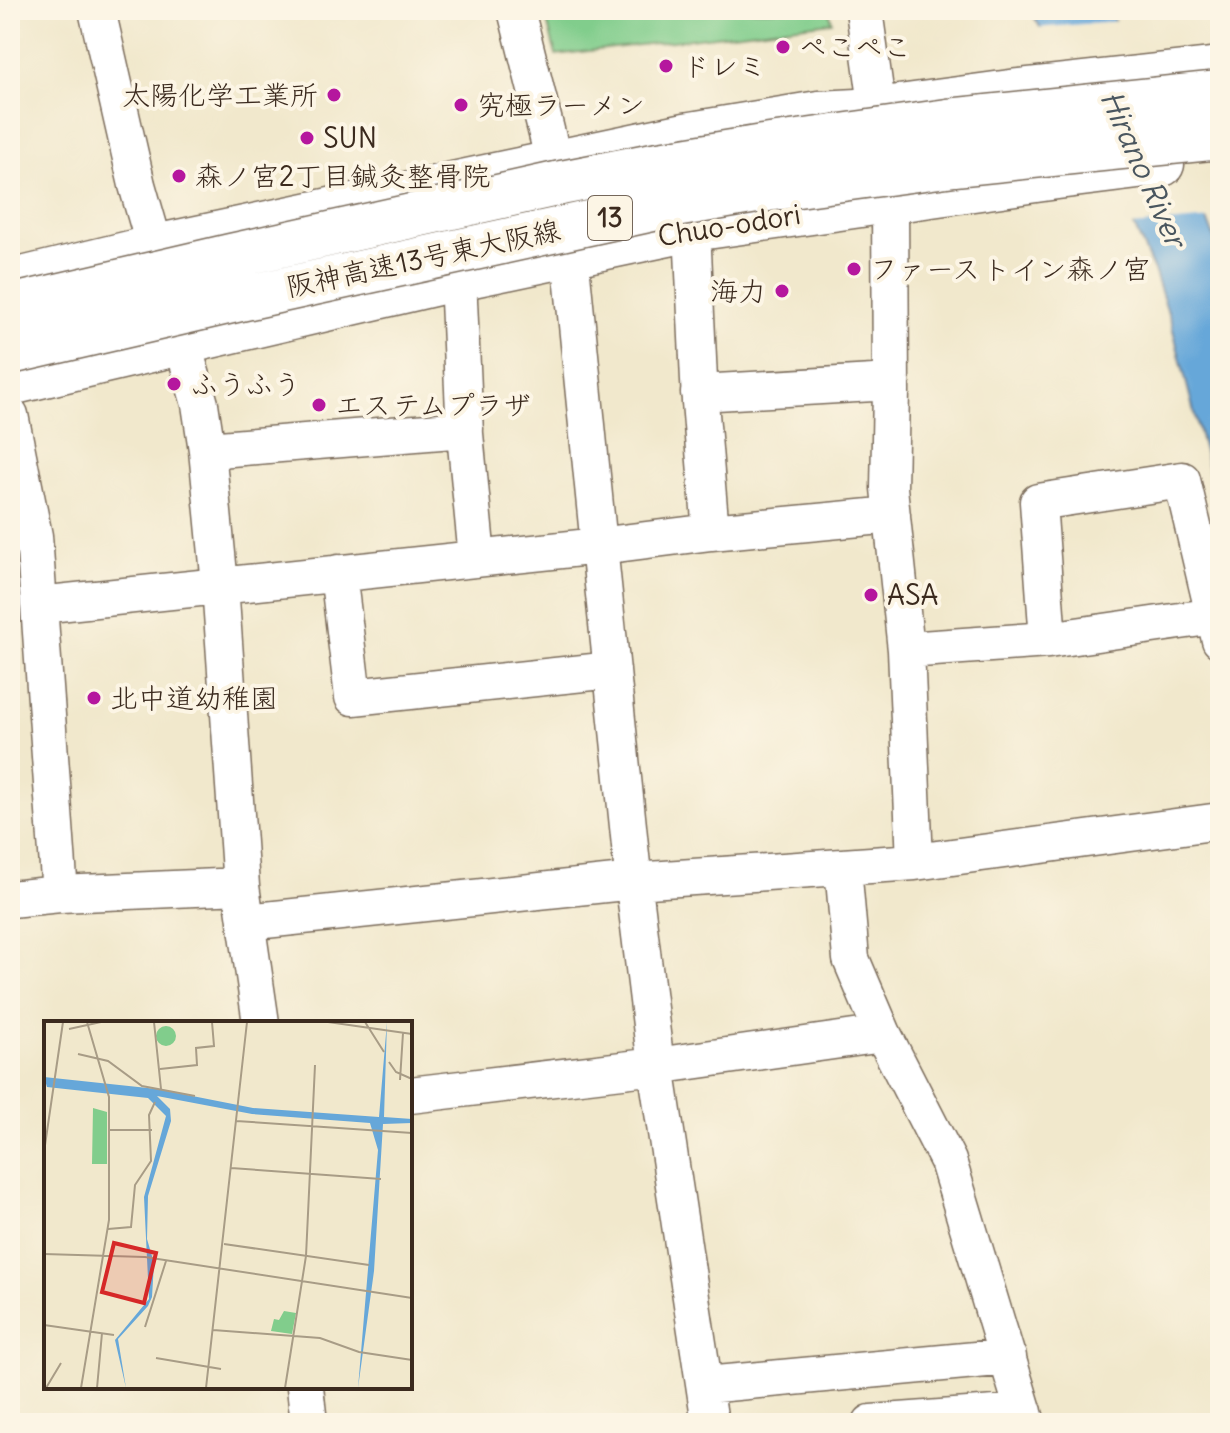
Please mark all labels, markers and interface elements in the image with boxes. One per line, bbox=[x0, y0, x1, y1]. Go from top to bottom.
place label: ぺこぺこ bbox=[799, 29, 911, 65]
marker: ぺこぺこ bbox=[774, 38, 792, 56]
place label: ドレミ bbox=[682, 48, 766, 84]
marker: ドレミ bbox=[657, 57, 675, 75]
place label: 太陽化学工業所 bbox=[122, 77, 318, 113]
water label: Hirano River bbox=[1093, 84, 1197, 256]
marker: 太陽化学工業所 bbox=[325, 86, 343, 104]
place label: 究極ラーメン bbox=[477, 87, 645, 123]
marker: 究極ラーメン bbox=[452, 96, 470, 114]
place label: SUN bbox=[323, 120, 377, 156]
marker: SUN bbox=[298, 129, 316, 147]
place label: 森ノ宮2丁目鍼灸整骨院 bbox=[195, 158, 490, 194]
marker: 森ノ宮2丁目鍼灸整骨院 bbox=[170, 167, 188, 185]
road number: 13 bbox=[588, 196, 632, 240]
street label: Chuo-odori bbox=[655, 196, 803, 254]
street label: 阪神高速13号東大阪線 bbox=[283, 211, 563, 305]
place label: ファーストイン森ノ宮 bbox=[870, 251, 1151, 287]
marker: ファーストイン森ノ宮 bbox=[845, 260, 863, 278]
place label: 海力 bbox=[710, 273, 766, 309]
marker: 海力 bbox=[773, 282, 791, 300]
place label: ふうふう bbox=[190, 366, 301, 402]
marker: ふうふう bbox=[165, 375, 183, 393]
place label: エステムプラザ bbox=[335, 387, 531, 423]
marker: エステムプラザ bbox=[310, 396, 328, 414]
place label: ASA bbox=[887, 577, 939, 613]
marker: ASA bbox=[862, 586, 880, 604]
place label: 北中道幼稚園 bbox=[110, 680, 278, 716]
marker: 北中道幼稚園 bbox=[85, 689, 103, 707]
inset map bbox=[44, 1021, 412, 1389]

